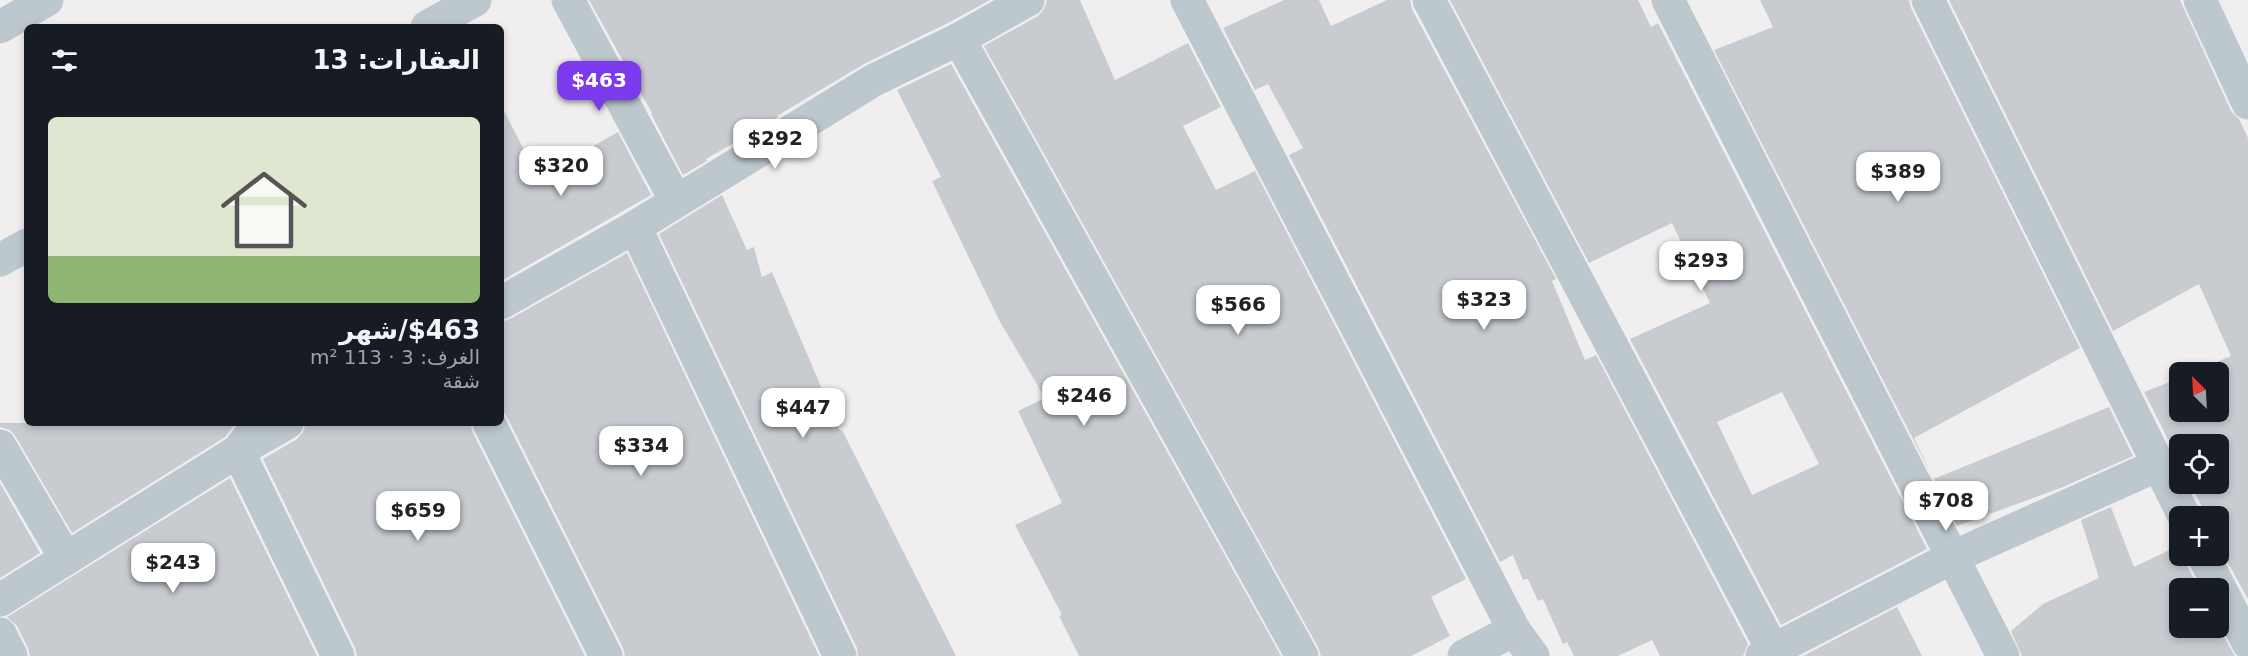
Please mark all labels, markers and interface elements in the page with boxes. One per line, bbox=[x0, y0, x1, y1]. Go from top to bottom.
icon: filters bbox=[48, 44, 81, 77]
text: العقارات: 13 bbox=[313, 45, 480, 75]
pin: $463 bbox=[563, 61, 635, 112]
text: $463 bbox=[571, 68, 627, 92]
pin: $292 bbox=[739, 119, 811, 170]
text: $292 bbox=[747, 126, 803, 150]
pin: $320 bbox=[525, 146, 597, 197]
pin: $389 bbox=[1862, 152, 1934, 203]
text: $320 bbox=[533, 153, 589, 177]
icon: home bbox=[210, 156, 318, 264]
text: $389 bbox=[1870, 159, 1926, 183]
pin: $293 bbox=[1665, 241, 1737, 292]
text: $293 bbox=[1673, 248, 1729, 272]
pin: $323 bbox=[1448, 280, 1520, 331]
pin: $566 bbox=[1202, 285, 1274, 336]
text: $323 bbox=[1456, 287, 1512, 311]
text: $566 bbox=[1210, 292, 1266, 316]
text: $463/شهر bbox=[339, 315, 480, 345]
text: الغرف: 3 · 113 m² bbox=[310, 345, 480, 369]
north arrow bbox=[2169, 362, 2229, 422]
map controls bbox=[2169, 362, 2229, 638]
text: شقة bbox=[442, 369, 480, 393]
pin: $246 bbox=[1048, 376, 1120, 427]
text: $246 bbox=[1056, 383, 1112, 407]
pin: $447 bbox=[767, 388, 839, 439]
text: $447 bbox=[775, 395, 831, 419]
pin: $334 bbox=[605, 426, 677, 477]
text: $334 bbox=[613, 433, 669, 457]
button: locate bbox=[2169, 434, 2229, 494]
pin: $708 bbox=[1910, 481, 1982, 532]
text: $708 bbox=[1918, 488, 1974, 512]
pin: $659 bbox=[382, 491, 454, 542]
text: $659 bbox=[390, 498, 446, 522]
button: + bbox=[2169, 506, 2229, 566]
pin: $243 bbox=[137, 543, 209, 594]
text: $243 bbox=[145, 550, 201, 574]
button: − bbox=[2169, 578, 2229, 638]

